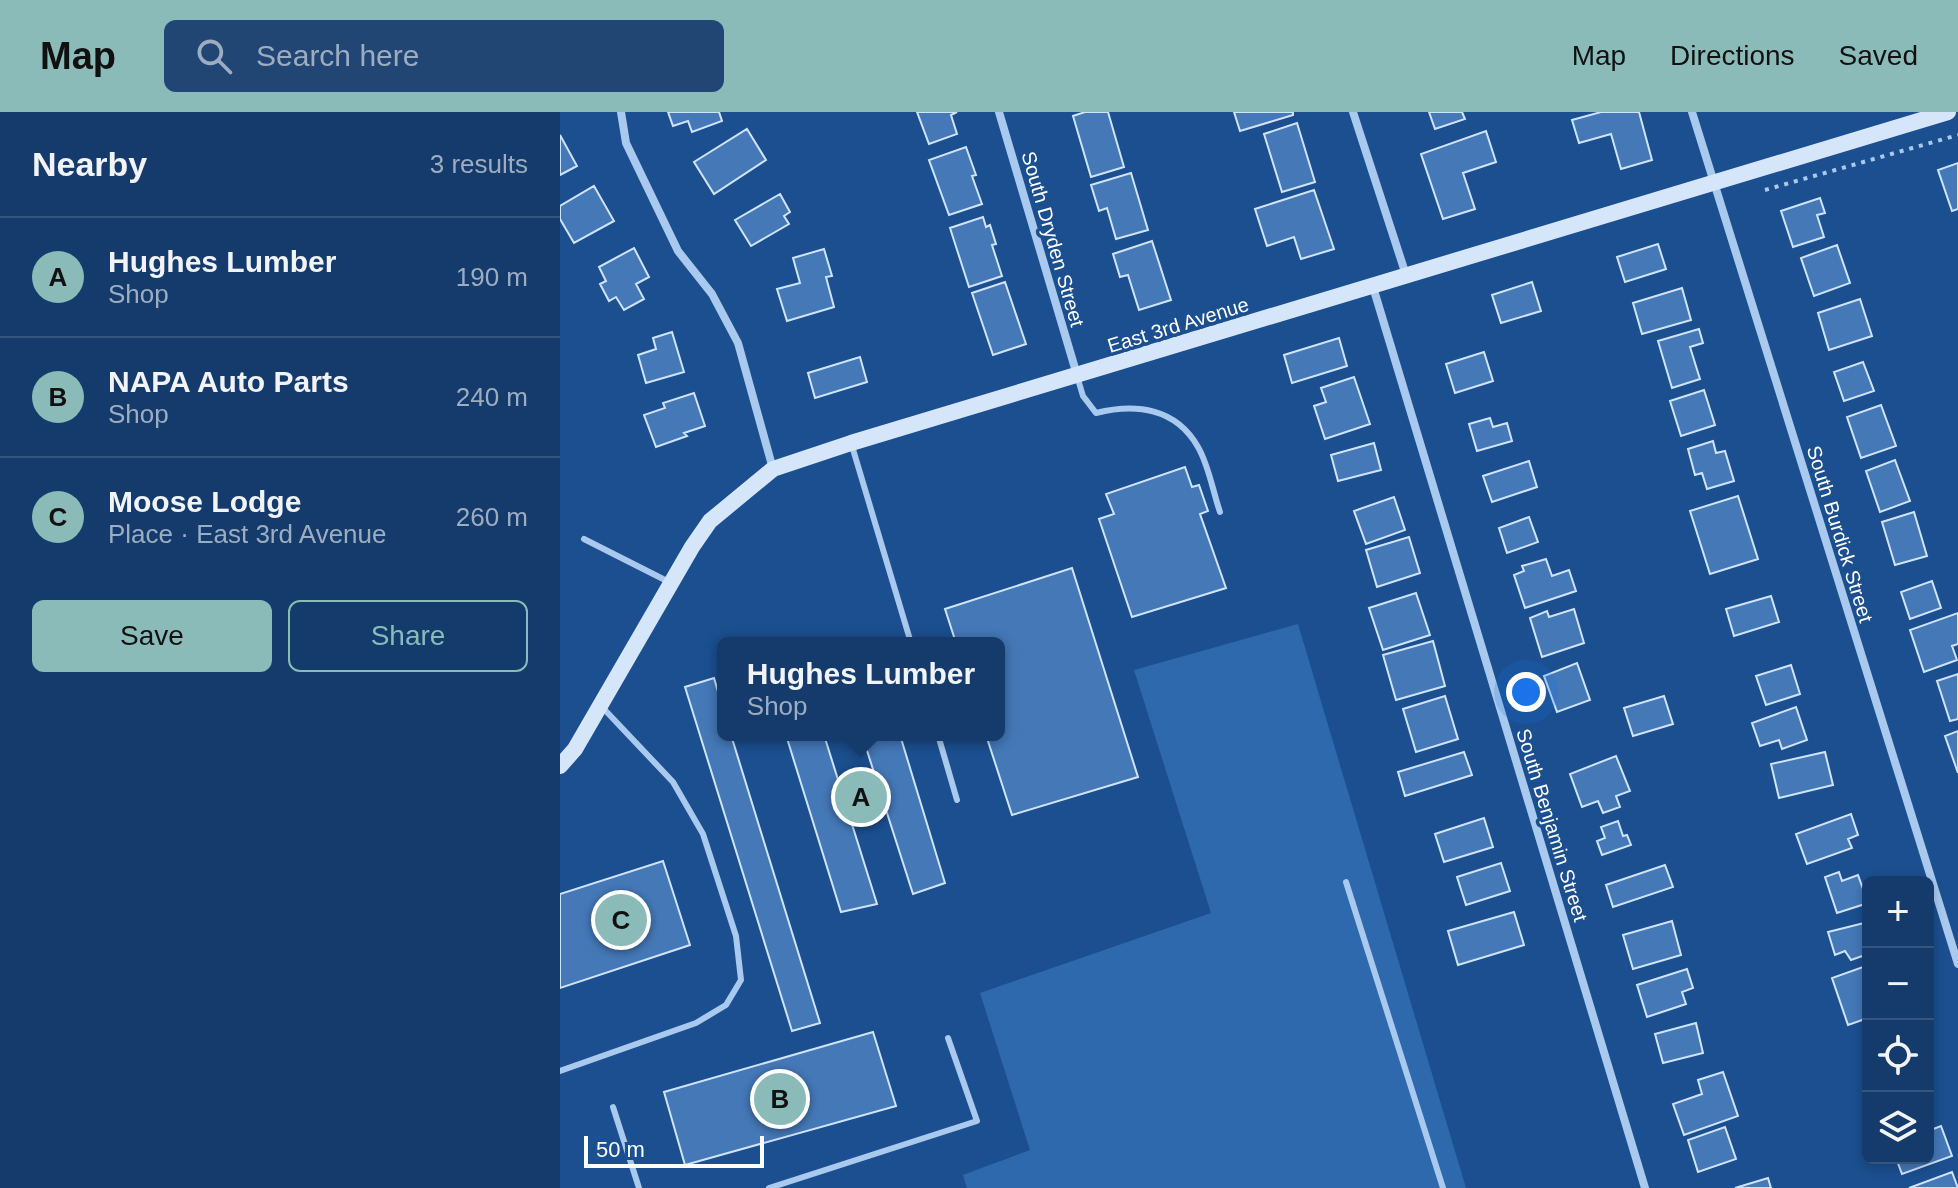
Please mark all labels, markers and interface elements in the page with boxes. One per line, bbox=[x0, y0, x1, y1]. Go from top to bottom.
search box bbox=[164, 20, 724, 92]
icon: search bbox=[192, 34, 236, 78]
text: Map bbox=[40, 35, 116, 77]
text: Search here bbox=[256, 39, 419, 72]
text: Map bbox=[1572, 40, 1626, 71]
text: Directions bbox=[1670, 40, 1795, 71]
text: Saved bbox=[1839, 40, 1918, 71]
text: Nearby bbox=[32, 145, 147, 183]
text: 3 results bbox=[430, 149, 528, 179]
street label: South Dryden Street bbox=[1017, 149, 1089, 330]
text: Hughes Lumber bbox=[108, 245, 336, 278]
text: A bbox=[49, 262, 67, 292]
text: 190 m bbox=[456, 262, 528, 292]
text: Shop bbox=[108, 279, 169, 309]
street label: East 3rd Avenue bbox=[1105, 293, 1251, 357]
text: NAPA Auto Parts bbox=[108, 365, 349, 398]
text: B bbox=[49, 382, 67, 412]
text: 240 m bbox=[456, 382, 528, 412]
text: Shop bbox=[108, 399, 169, 429]
street label: South Burdick Street bbox=[1803, 443, 1877, 625]
text: Moose Lodge bbox=[108, 485, 301, 518]
text: C bbox=[49, 502, 67, 532]
text: 260 m bbox=[456, 502, 528, 532]
text: Place · East 3rd Avenue bbox=[108, 519, 386, 549]
button: Save bbox=[32, 600, 272, 672]
button: Share bbox=[288, 600, 528, 672]
popup bbox=[717, 637, 1005, 741]
text: Hughes Lumber bbox=[747, 657, 975, 690]
your location bbox=[1506, 672, 1546, 712]
text: Shop bbox=[747, 691, 808, 721]
street label: South Benjamin Street bbox=[1512, 726, 1592, 924]
pin: A bbox=[835, 767, 887, 827]
map controls bbox=[1862, 876, 1934, 1164]
button: + bbox=[1862, 876, 1934, 948]
pin: C bbox=[595, 890, 647, 950]
button: − bbox=[1862, 948, 1934, 1020]
button: locate bbox=[1862, 1020, 1934, 1092]
pin: B bbox=[754, 1069, 806, 1129]
button: layers bbox=[1862, 1092, 1934, 1164]
scale bar bbox=[584, 1132, 764, 1168]
text: 50 m bbox=[596, 1137, 645, 1162]

